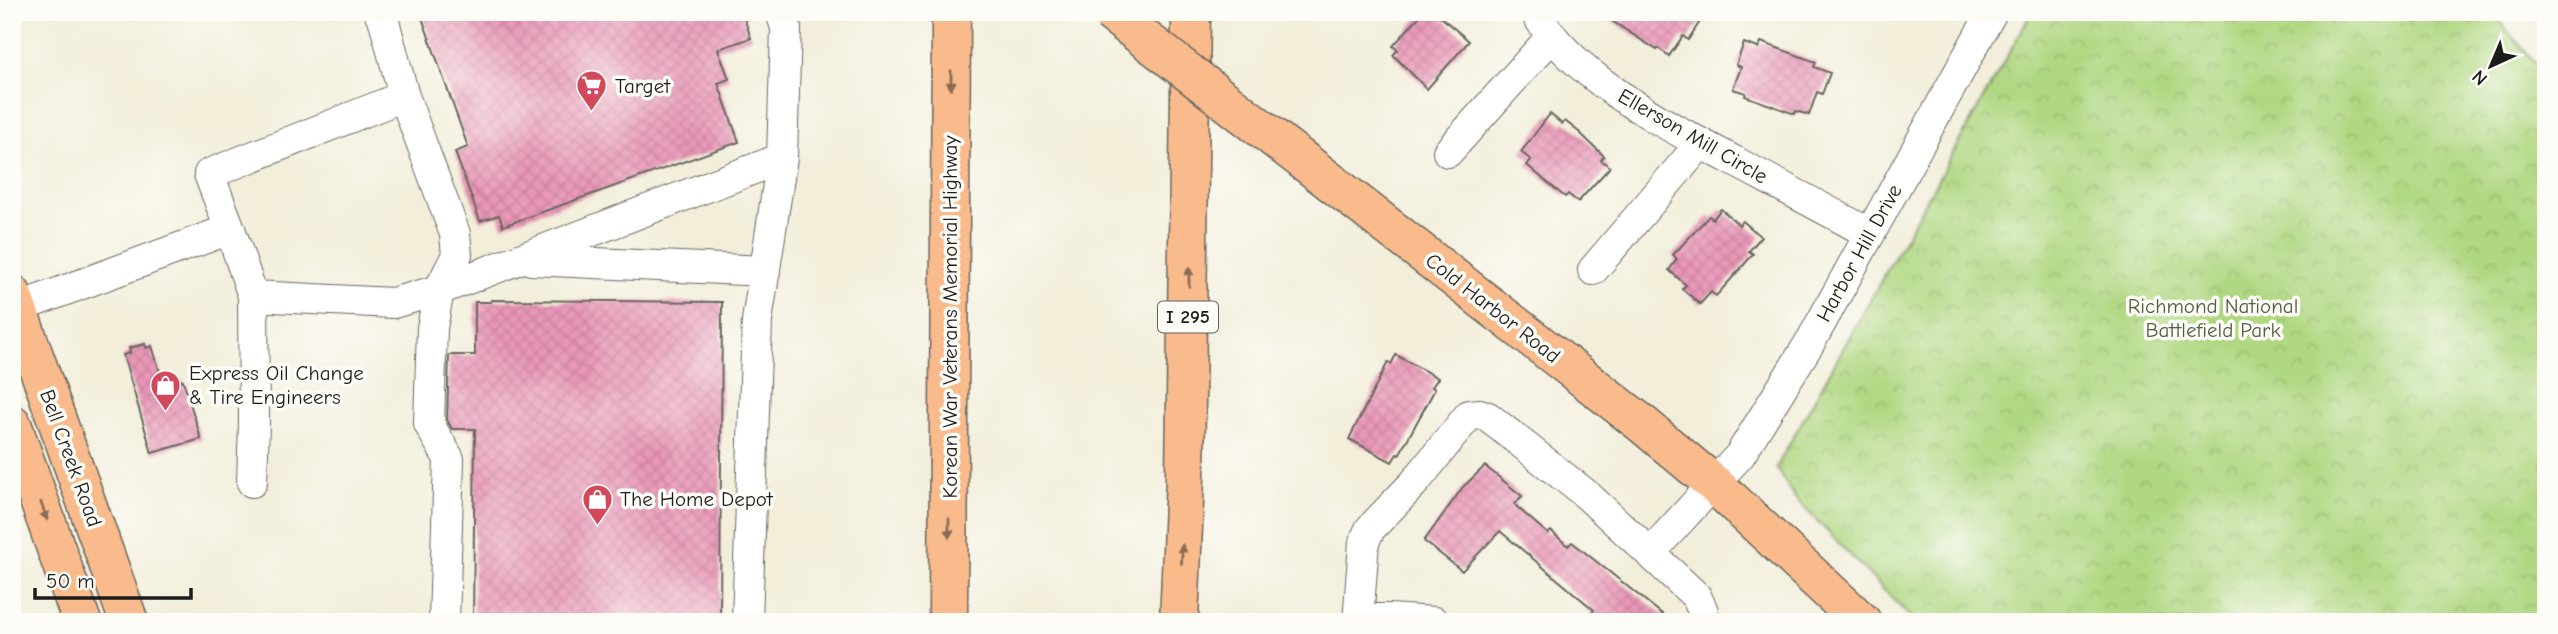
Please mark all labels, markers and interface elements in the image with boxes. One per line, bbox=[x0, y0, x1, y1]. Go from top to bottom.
north arrow bbox=[2456, 32, 2526, 102]
text: N bbox=[2468, 65, 2492, 90]
supermarket icon: Target bbox=[575, 69, 609, 113]
one-way arrow bbox=[945, 70, 957, 92]
place label: Target bbox=[615, 74, 671, 98]
street label: Ellerson Mill Circle bbox=[1614, 84, 1772, 188]
street label: Korean War Veterans Memorial Highway bbox=[938, 135, 962, 499]
street label: Harbor Hill Drive bbox=[1811, 180, 1907, 326]
street label: Cold Harbor Road bbox=[1421, 248, 1565, 368]
one-way arrow bbox=[1183, 266, 1195, 288]
park label: Richmond National Battlefield Park bbox=[2128, 294, 2298, 342]
road number: I 295 bbox=[1158, 302, 1218, 332]
place label: Express Oil Change & Tire Engineers bbox=[189, 361, 364, 409]
shop icon: Express Oil Change & Tire Engineers bbox=[149, 368, 183, 412]
street label: Bell Creek Road bbox=[35, 386, 107, 530]
shop icon: The Home Depot bbox=[580, 482, 614, 526]
place label: The Home Depot bbox=[620, 487, 774, 511]
one-way arrow bbox=[39, 500, 50, 521]
one-way arrow bbox=[943, 518, 955, 540]
one-way arrow bbox=[1176, 542, 1187, 564]
scale bar bbox=[35, 557, 191, 601]
text: 50 m bbox=[46, 569, 95, 593]

